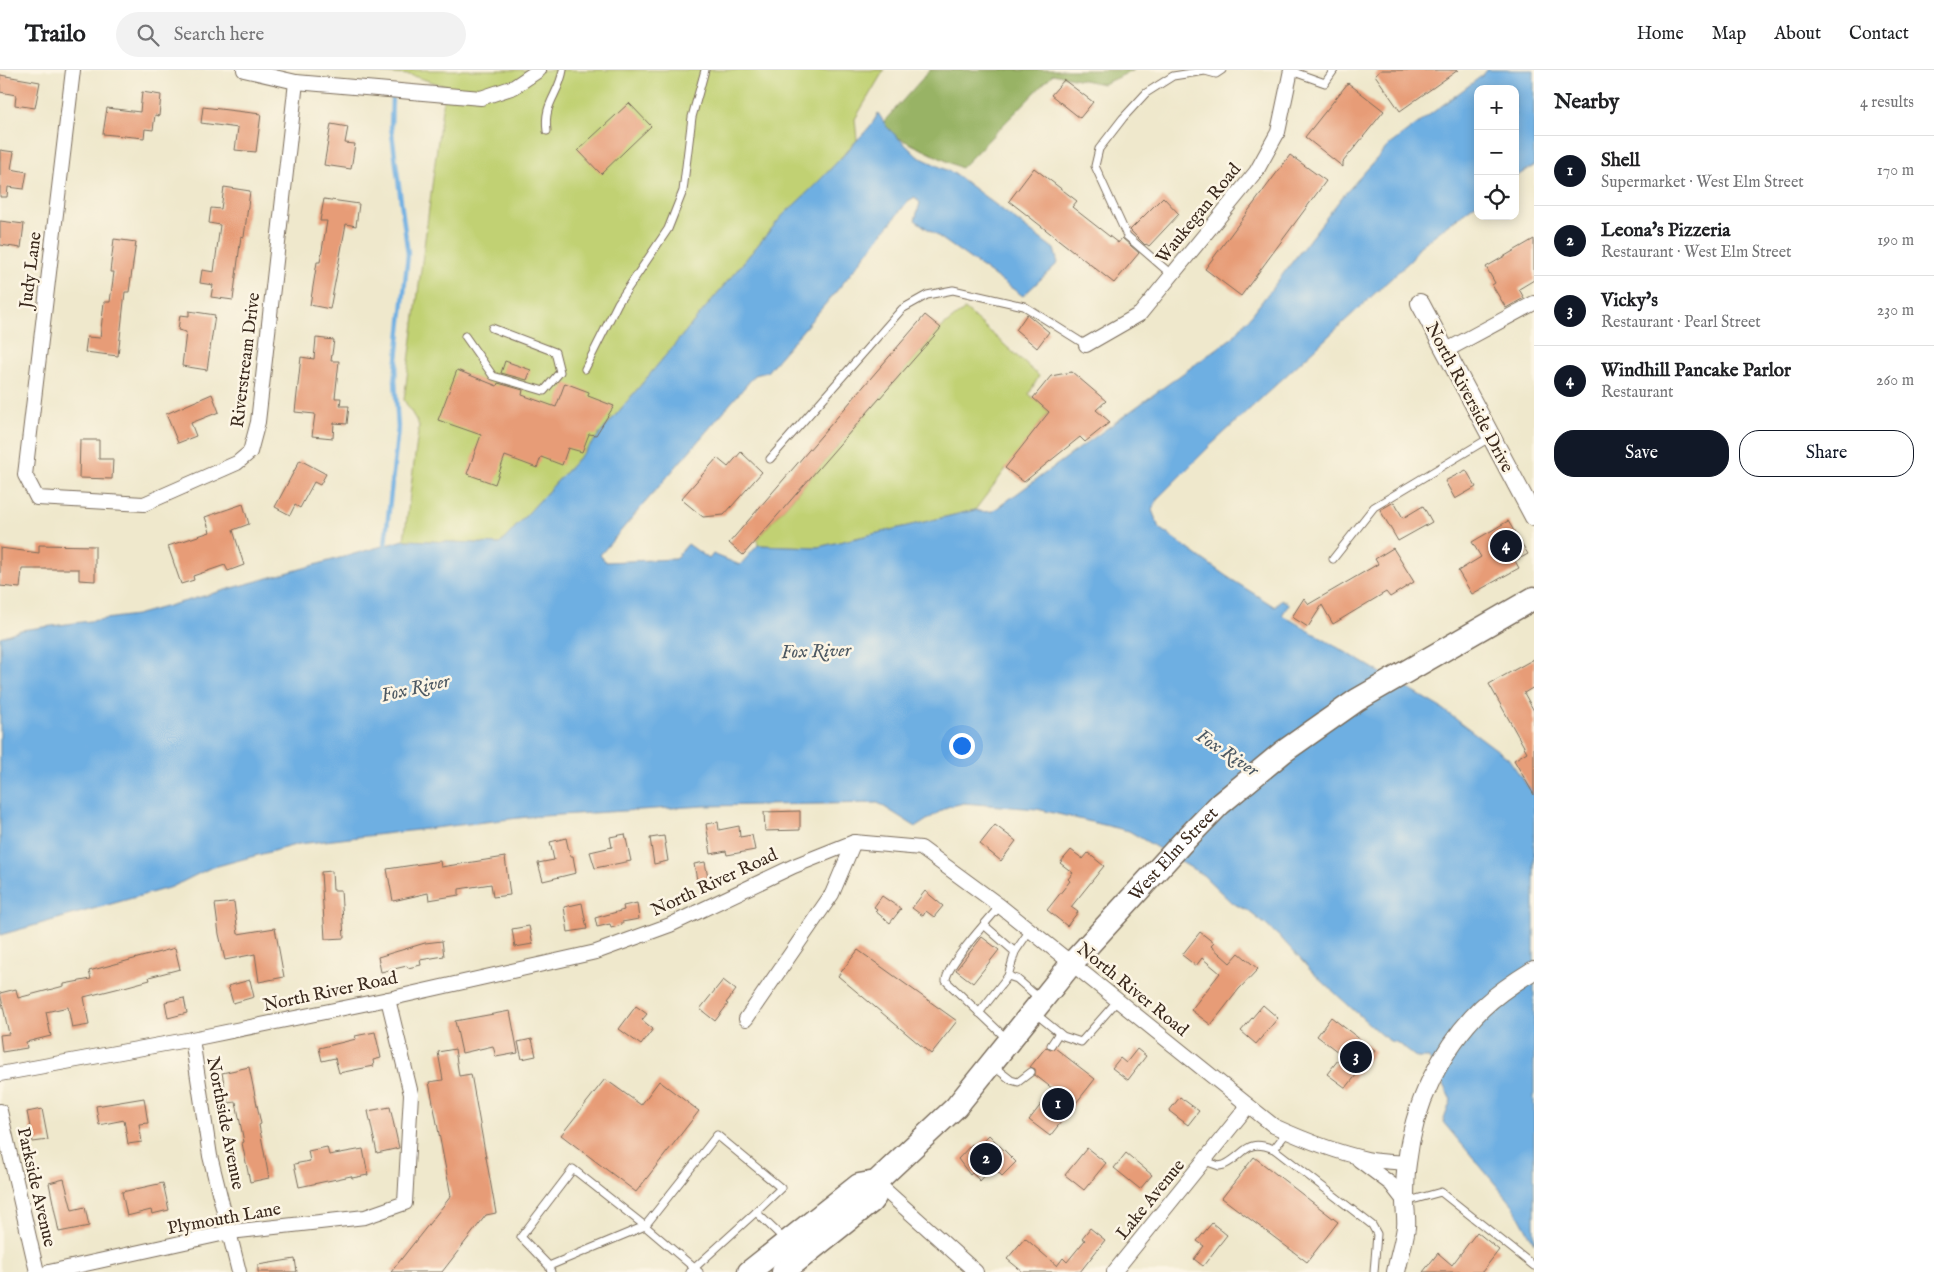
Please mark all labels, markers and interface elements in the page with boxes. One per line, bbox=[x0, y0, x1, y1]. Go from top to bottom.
search box bbox=[116, 12, 466, 57]
text: Trailo bbox=[25, 19, 86, 50]
icon: search bbox=[134, 21, 162, 49]
text: Search here bbox=[174, 23, 264, 47]
text: Home bbox=[1637, 23, 1684, 46]
text: Map bbox=[1712, 23, 1746, 46]
text: About bbox=[1774, 23, 1821, 46]
text: Contact bbox=[1849, 23, 1909, 46]
map controls bbox=[1474, 85, 1519, 220]
button: + bbox=[1474, 85, 1519, 130]
text: Nearby bbox=[1554, 89, 1619, 116]
text: 4 results bbox=[1860, 93, 1914, 113]
button: − bbox=[1474, 130, 1519, 175]
text: Shell bbox=[1601, 149, 1640, 173]
street label: Waukegan Road bbox=[1152, 159, 1247, 269]
text: 1 bbox=[1567, 161, 1573, 181]
text: 170 m bbox=[1877, 161, 1914, 181]
text: Supermarket · West Elm Street bbox=[1601, 173, 1804, 193]
button: locate bbox=[1474, 175, 1519, 220]
text: Leona's Pizzeria bbox=[1601, 219, 1730, 243]
street label: Judy Lane bbox=[15, 231, 48, 312]
text: 2 bbox=[1566, 231, 1574, 251]
text: 190 m bbox=[1877, 231, 1914, 251]
text: Restaurant · West Elm Street bbox=[1601, 243, 1792, 263]
text: Vicky's bbox=[1601, 289, 1658, 313]
street label: Riverstream Drive bbox=[227, 291, 266, 429]
text: 3 bbox=[1567, 301, 1573, 321]
text: 230 m bbox=[1877, 301, 1914, 321]
text: Restaurant · Pearl Street bbox=[1601, 313, 1761, 333]
street label: North Riverside Drive bbox=[1419, 319, 1518, 477]
text: Windhill Pancake Parlor bbox=[1601, 359, 1791, 383]
text: 4 bbox=[1566, 371, 1574, 391]
text: 260 m bbox=[1876, 371, 1914, 391]
text: Restaurant bbox=[1601, 383, 1674, 403]
button: Save bbox=[1554, 430, 1729, 477]
button: Share bbox=[1739, 430, 1914, 477]
pin: 4 bbox=[1490, 527, 1522, 565]
water label: Fox River bbox=[781, 639, 853, 665]
water label: Fox River bbox=[379, 669, 454, 709]
water label: Fox River bbox=[1191, 725, 1264, 784]
your location bbox=[949, 733, 975, 759]
street label: West Elm Street bbox=[1124, 803, 1224, 907]
street label: North River Road bbox=[648, 844, 782, 923]
street label: North River Road bbox=[1072, 938, 1193, 1042]
street label: North River Road bbox=[261, 967, 400, 1018]
pin: 3 bbox=[1340, 1038, 1372, 1076]
street label: Northside Avenue bbox=[200, 1055, 249, 1192]
pin: 1 bbox=[1042, 1085, 1074, 1123]
street label: Parkside Avenue bbox=[11, 1125, 60, 1249]
pin: 2 bbox=[970, 1140, 1002, 1178]
street label: Lake Avenue bbox=[1112, 1155, 1191, 1245]
street label: Plymouth Lane bbox=[166, 1198, 283, 1241]

